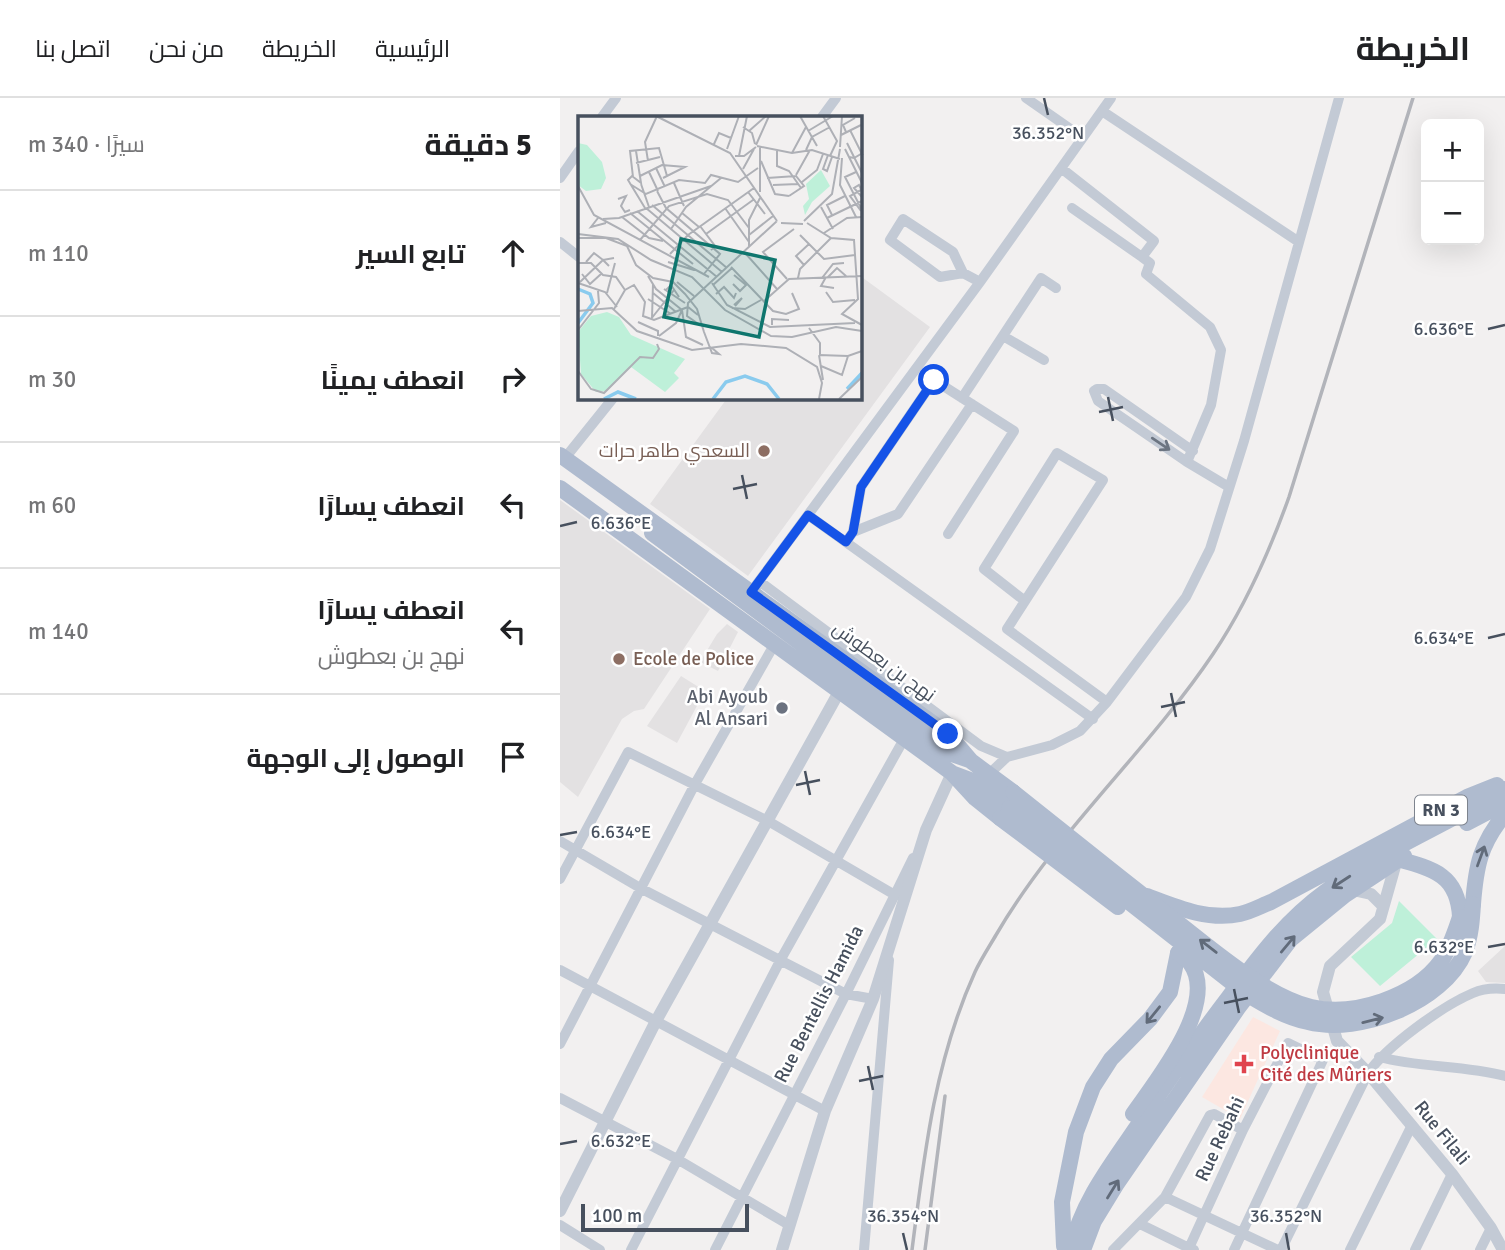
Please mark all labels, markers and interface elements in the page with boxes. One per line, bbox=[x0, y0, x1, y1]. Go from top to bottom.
text: الخريطة bbox=[1356, 29, 1470, 70]
text: اتصل بنا bbox=[35, 34, 111, 64]
text: من نحن bbox=[149, 34, 224, 64]
text: الخريطة bbox=[262, 34, 337, 64]
text: الرئيسية bbox=[375, 34, 450, 64]
inset map bbox=[578, 116, 861, 399]
map controls bbox=[1421, 119, 1484, 245]
button: + bbox=[1421, 119, 1484, 182]
text: 36.352°N bbox=[1012, 122, 1084, 144]
text: 5 دقيقة bbox=[424, 127, 532, 164]
text: سيرًا · 340 m bbox=[28, 130, 145, 159]
button: − bbox=[1421, 182, 1484, 245]
icon: ahead bbox=[494, 234, 532, 272]
text: 110 m bbox=[28, 239, 89, 268]
text: تابع السير bbox=[356, 239, 465, 271]
text: 6.636°E bbox=[1414, 318, 1474, 340]
icon: right bbox=[494, 360, 532, 398]
route start bbox=[918, 364, 949, 395]
text: 30 m bbox=[28, 365, 76, 394]
text: انعطف يمينًا bbox=[321, 365, 465, 397]
one-way arrow bbox=[1151, 437, 1170, 451]
place label: السعدي طاهر حرات bbox=[599, 439, 750, 465]
marker: السعدي طاهر حرات bbox=[756, 443, 772, 459]
icon: left bbox=[494, 486, 532, 524]
text: 60 m bbox=[28, 491, 76, 520]
text: انعطف يسارًا bbox=[317, 491, 465, 523]
text: 6.636°E bbox=[591, 512, 651, 534]
text: انعطف يسارًا bbox=[317, 595, 465, 627]
icon: left bbox=[494, 612, 532, 650]
text: 140 m bbox=[28, 617, 89, 646]
street label: نهج بن بعطوش bbox=[827, 617, 940, 708]
text: 6.634°E bbox=[1414, 627, 1474, 649]
text: نهج بن بعطوش bbox=[318, 642, 465, 671]
place label: Ecole de Police bbox=[633, 647, 754, 671]
marker: Ecole de Police bbox=[611, 651, 627, 667]
place label: Abi Ayoub Al Ansari bbox=[687, 685, 768, 731]
marker: Abi Ayoub Al Ansari bbox=[774, 700, 790, 716]
route end bbox=[932, 718, 963, 749]
icon: arrive bbox=[494, 738, 532, 776]
text: الوصول إلى الوجهة bbox=[246, 743, 465, 775]
road number: RN 3 bbox=[1415, 796, 1467, 824]
text: 6.634°E bbox=[591, 821, 651, 843]
one-way arrow bbox=[1475, 845, 1488, 867]
one-way arrow bbox=[1331, 875, 1351, 889]
street label: Rue Bentellis Hamida bbox=[769, 921, 869, 1087]
one-way arrow bbox=[1280, 936, 1296, 954]
text: 6.632°E bbox=[1414, 936, 1474, 958]
one-way arrow bbox=[1199, 938, 1217, 953]
one-way arrow bbox=[1145, 1005, 1161, 1023]
one-way arrow bbox=[1361, 1013, 1384, 1026]
place label: Polyclinique Cité des Mûriers bbox=[1260, 1041, 1392, 1087]
marker: Polyclinique Cité des Mûriers bbox=[1234, 1054, 1254, 1074]
street label: Rue Rebahi bbox=[1190, 1093, 1250, 1185]
street label: Rue Filali bbox=[1409, 1096, 1475, 1170]
text: 6.632°E bbox=[591, 1130, 651, 1152]
one-way arrow bbox=[1107, 1180, 1121, 1200]
scale bar bbox=[581, 1201, 749, 1233]
text: 100 m bbox=[592, 1204, 642, 1228]
text: 36.354°N bbox=[867, 1205, 939, 1227]
text: 36.352°N bbox=[1250, 1205, 1322, 1227]

